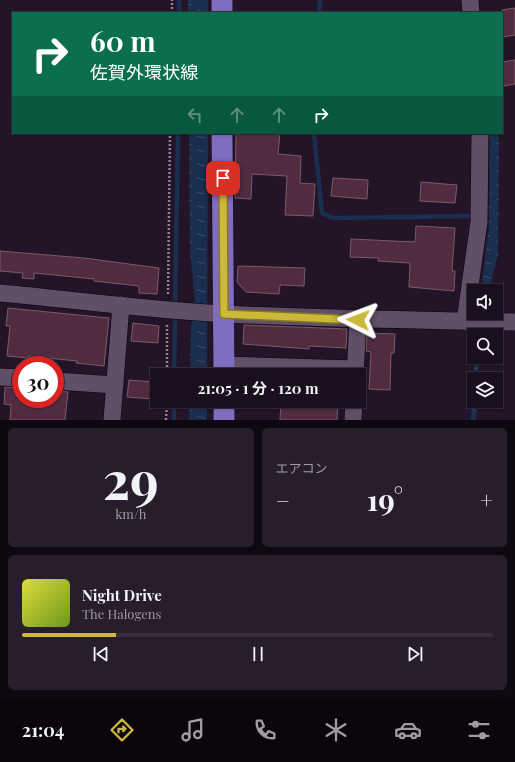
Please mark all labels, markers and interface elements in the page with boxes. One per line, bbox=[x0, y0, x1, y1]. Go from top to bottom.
text: 60 m bbox=[90, 22, 156, 59]
icon: right bbox=[24, 28, 76, 80]
text: 佐賀外環状線 bbox=[90, 60, 198, 84]
icon: left bbox=[184, 104, 206, 126]
icon: ahead bbox=[226, 104, 248, 126]
icon: ahead bbox=[268, 104, 290, 126]
icon: right bbox=[310, 104, 332, 126]
pin bbox=[206, 161, 240, 195]
icon: arrive bbox=[212, 167, 234, 189]
map controls bbox=[467, 284, 503, 408]
button: sound bbox=[467, 284, 503, 320]
position arrow bbox=[337, 299, 379, 341]
button: search bbox=[467, 328, 503, 364]
speed limit sign: 30 bbox=[12, 356, 64, 408]
button: layers bbox=[467, 372, 503, 408]
text: 21:05 · 1 分 · 120 m bbox=[197, 378, 319, 398]
text: 29 bbox=[103, 444, 159, 513]
text: エアコン bbox=[276, 459, 328, 476]
text: 19° bbox=[367, 479, 403, 519]
text: − bbox=[276, 485, 290, 515]
text: + bbox=[480, 485, 493, 515]
text: km/h bbox=[115, 505, 146, 522]
text: Night Drive bbox=[82, 585, 162, 605]
text: The Halogens bbox=[82, 605, 161, 622]
icon: previous bbox=[90, 643, 112, 665]
icon: pause bbox=[247, 643, 269, 665]
icon: next bbox=[404, 643, 426, 665]
icon: directions bbox=[108, 716, 136, 744]
icon: music bbox=[179, 716, 207, 744]
icon: phone bbox=[251, 716, 279, 744]
icon: climate bbox=[322, 716, 350, 744]
icon: car bbox=[394, 716, 422, 744]
icon: filters bbox=[465, 716, 493, 744]
text: 21:04 bbox=[22, 718, 64, 742]

